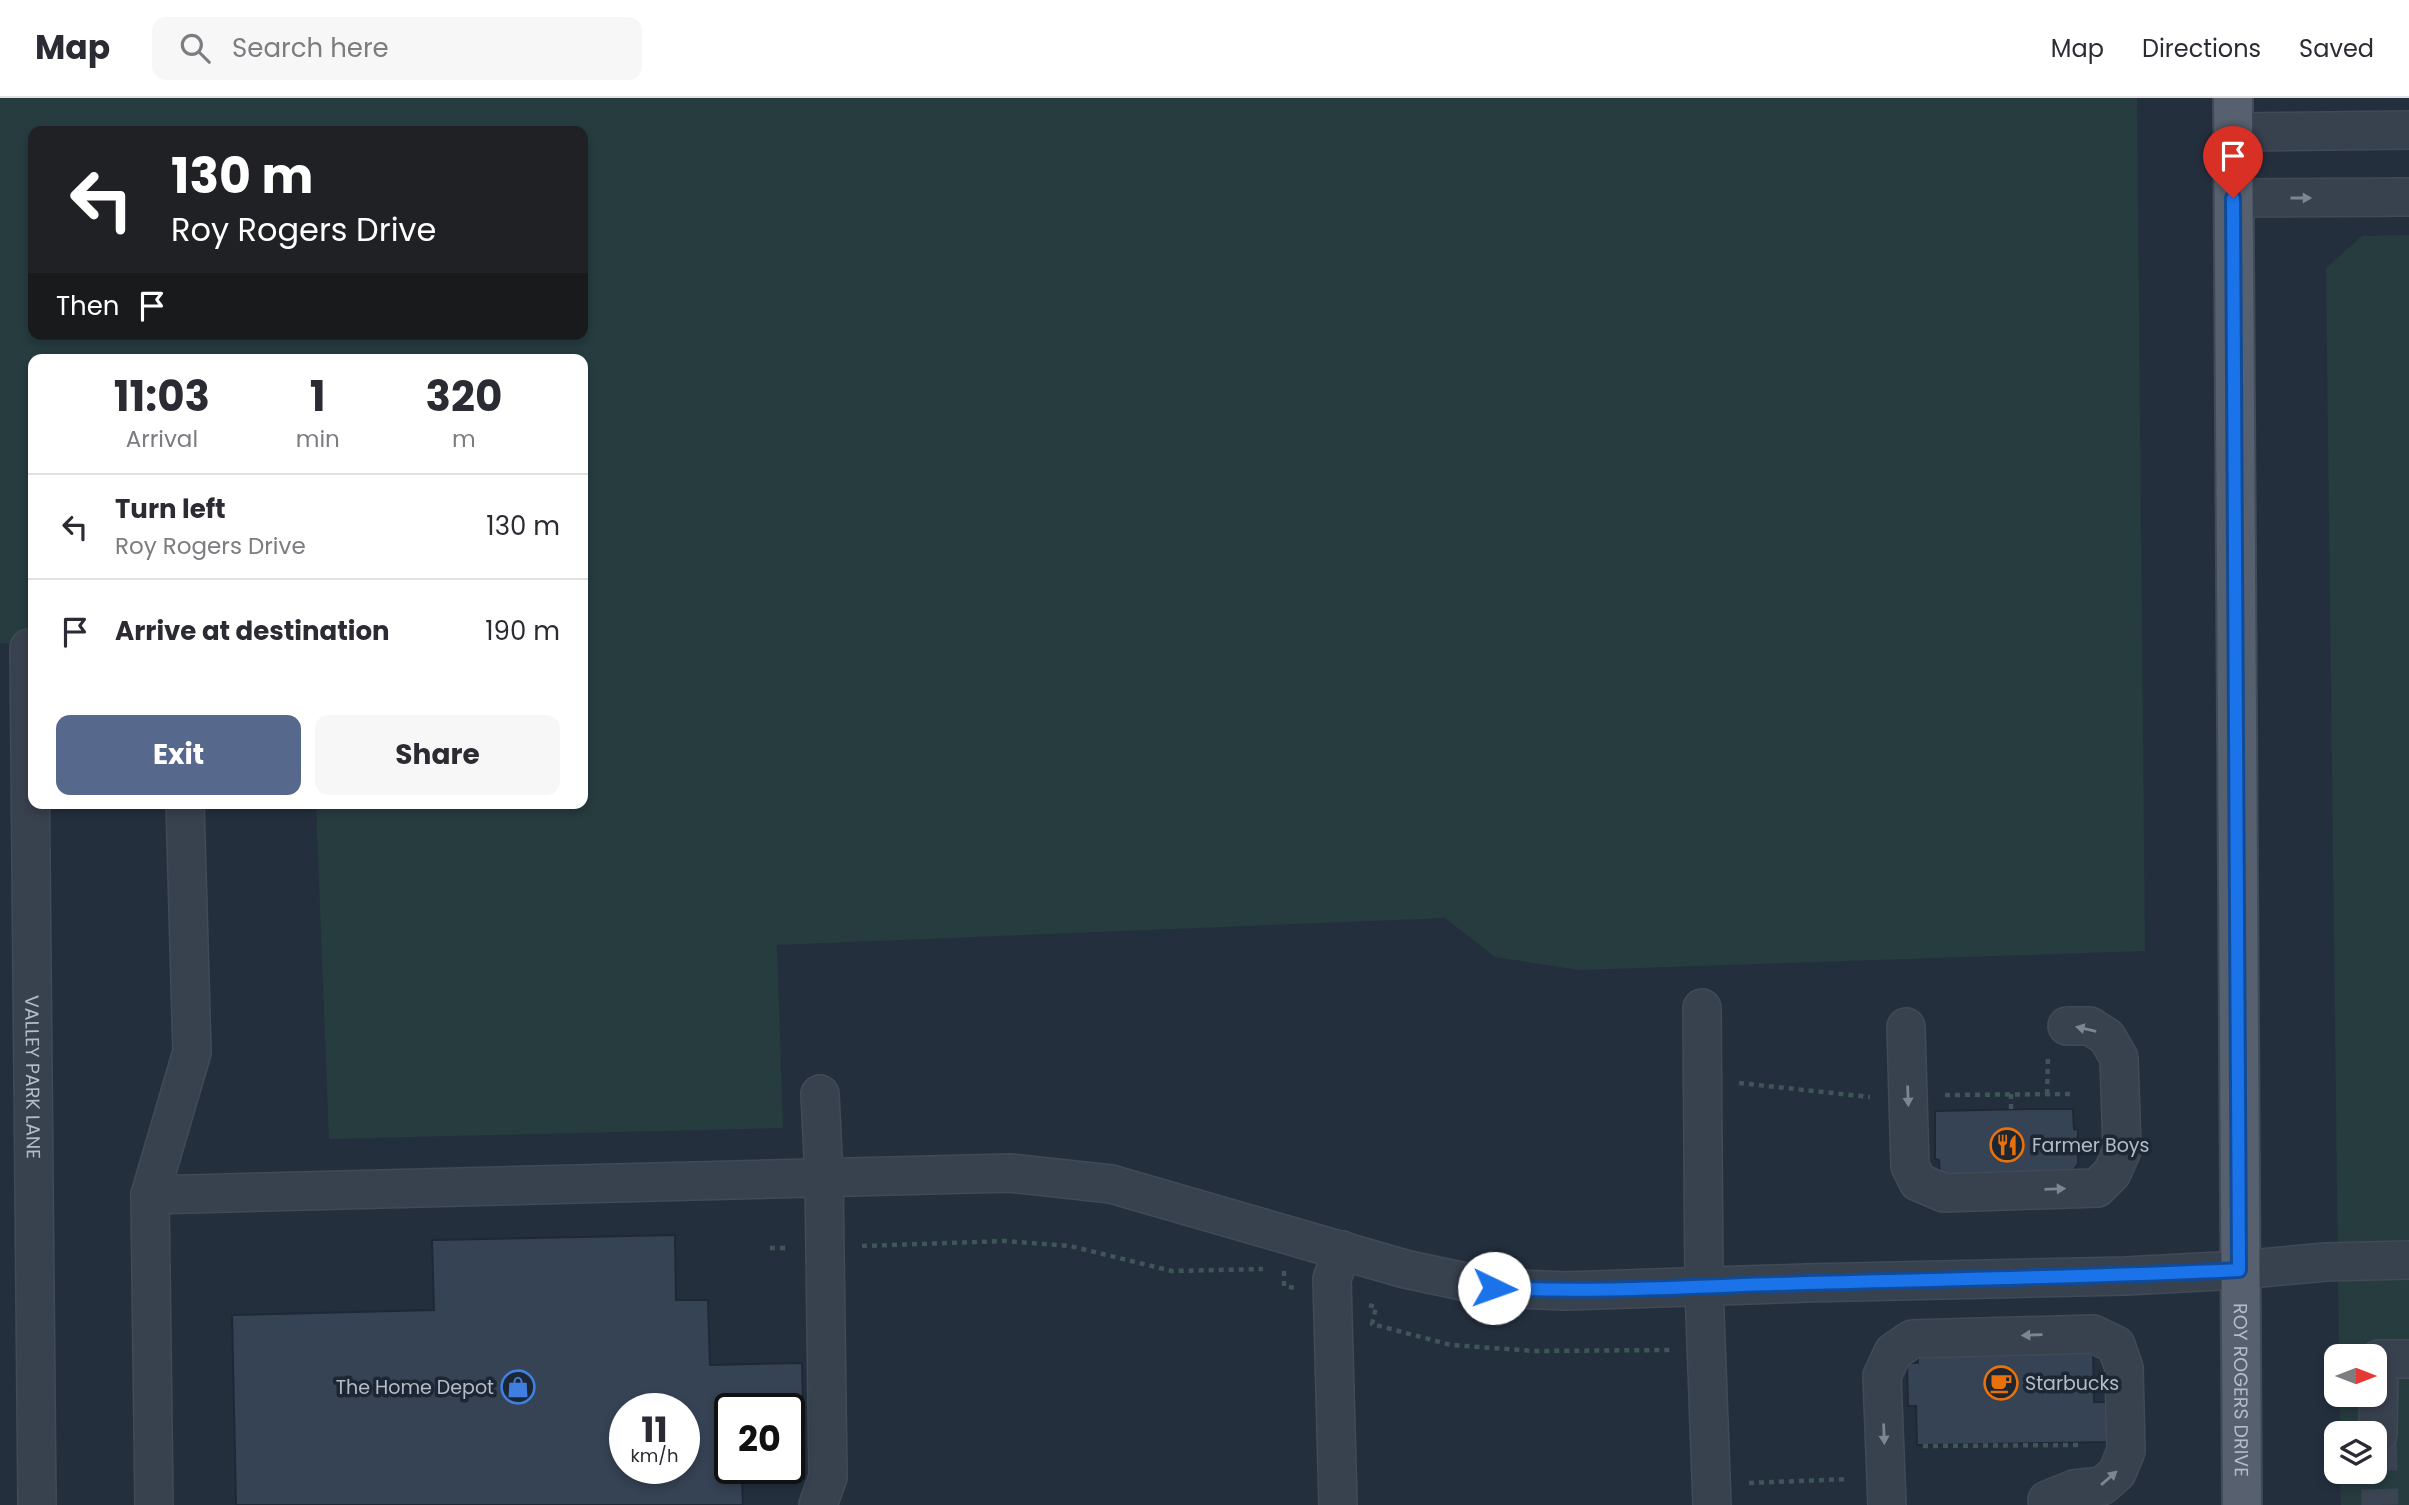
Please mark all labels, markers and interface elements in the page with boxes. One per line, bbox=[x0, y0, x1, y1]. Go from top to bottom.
search box bbox=[152, 17, 642, 80]
text: Map bbox=[35, 24, 110, 71]
icon: search bbox=[176, 29, 214, 67]
text: Search here bbox=[232, 30, 389, 66]
text: Map bbox=[2051, 32, 2104, 65]
text: Directions bbox=[2142, 32, 2261, 65]
text: Saved bbox=[2299, 32, 2374, 65]
pin bbox=[2203, 126, 2263, 198]
icon: arrive bbox=[2214, 137, 2252, 175]
text: 130 m bbox=[171, 142, 313, 210]
icon: left bbox=[56, 154, 147, 245]
one-way arrow bbox=[2290, 192, 2312, 204]
text: Roy Rogers Drive bbox=[171, 207, 436, 252]
icon: arrive bbox=[133, 287, 171, 325]
text: Then bbox=[56, 288, 119, 324]
text: 11:03 bbox=[114, 367, 210, 426]
text: 1 bbox=[310, 367, 326, 426]
text: 320 bbox=[426, 367, 502, 426]
text: Arrival bbox=[126, 423, 198, 455]
text: min bbox=[296, 423, 340, 455]
text: m bbox=[452, 423, 476, 455]
text: Turn left bbox=[115, 491, 226, 527]
icon: left bbox=[56, 508, 94, 546]
text: 130 m bbox=[486, 508, 560, 544]
text: Roy Rogers Drive bbox=[115, 530, 306, 562]
icon: arrive bbox=[56, 613, 94, 651]
text: Arrive at destination bbox=[115, 613, 390, 649]
text: 190 m bbox=[485, 613, 560, 649]
button: Exit bbox=[56, 715, 301, 795]
button: Share bbox=[315, 715, 560, 795]
street label: VALLEY PARK LANE bbox=[19, 995, 47, 1159]
one-way arrow bbox=[2074, 1023, 2096, 1034]
one-way arrow bbox=[1902, 1085, 1913, 1107]
restaurant icon: Farmer Boys bbox=[1988, 1126, 2026, 1164]
place label: Farmer Boys bbox=[2032, 1132, 2149, 1159]
one-way arrow bbox=[2045, 1183, 2067, 1195]
position arrow bbox=[1457, 1251, 1531, 1325]
street label: ROY ROGERS DRIVE bbox=[2227, 1303, 2255, 1477]
one-way arrow bbox=[2020, 1330, 2042, 1341]
north arrow bbox=[2324, 1344, 2387, 1407]
map controls bbox=[2324, 1344, 2387, 1484]
cafe icon: Starbucks bbox=[1982, 1364, 2020, 1402]
shop icon: The Home Depot bbox=[499, 1368, 537, 1406]
place label: Starbucks bbox=[2025, 1370, 2119, 1397]
place label: The Home Depot bbox=[336, 1374, 494, 1401]
speed limit sign: 20 bbox=[714, 1393, 805, 1484]
text: 11 bbox=[641, 1405, 668, 1454]
button: layers bbox=[2324, 1421, 2387, 1484]
one-way arrow bbox=[1878, 1423, 1889, 1445]
text: km/h bbox=[631, 1443, 678, 1468]
one-way arrow bbox=[2100, 1470, 2118, 1486]

